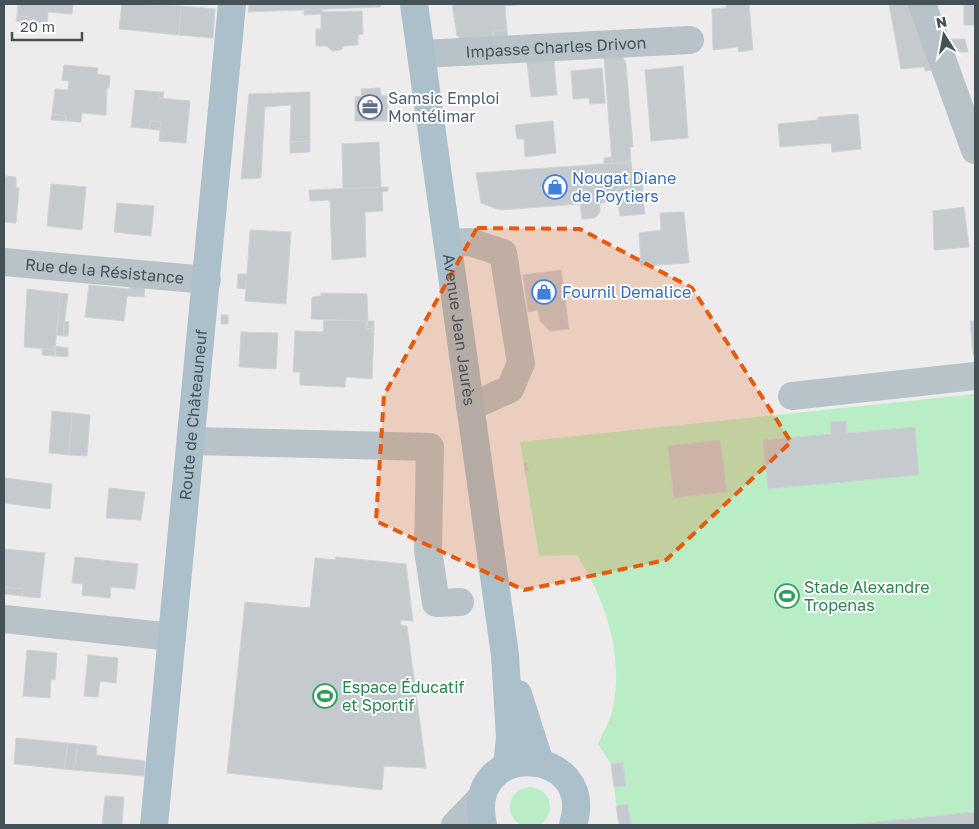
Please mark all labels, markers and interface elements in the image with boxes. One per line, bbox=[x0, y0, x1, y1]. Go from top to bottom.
scale bar bbox=[12, 10, 82, 42]
north arrow bbox=[919, 10, 969, 60]
text: N bbox=[935, 12, 948, 31]
text: 20 m bbox=[20, 17, 55, 35]
street label: Impasse Charles Drivon bbox=[465, 32, 647, 62]
place label: Samsic Emploi Montélimar bbox=[388, 88, 500, 126]
office icon: Samsic Emploi Montélimar bbox=[357, 94, 383, 120]
place label: Nougat Diane de Poytiers bbox=[572, 168, 676, 206]
shop icon: Nougat Diane de Poytiers bbox=[542, 174, 568, 200]
street label: Avenue Jean Jaurès bbox=[439, 253, 480, 407]
street label: Rue de la Résistance bbox=[24, 254, 185, 288]
shop icon: Fournil Demalice bbox=[531, 279, 557, 305]
place label: Fournil Demalice bbox=[562, 282, 691, 302]
street label: Route de Châteauneuf bbox=[175, 328, 211, 501]
place label: Stade Alexandre Tropenas bbox=[804, 577, 930, 615]
sports icon: Stade Alexandre Tropenas bbox=[774, 583, 800, 609]
place label: Espace Éducatif et Sportif bbox=[342, 677, 465, 715]
sports icon: Espace Éducatif et Sportif bbox=[312, 683, 338, 709]

